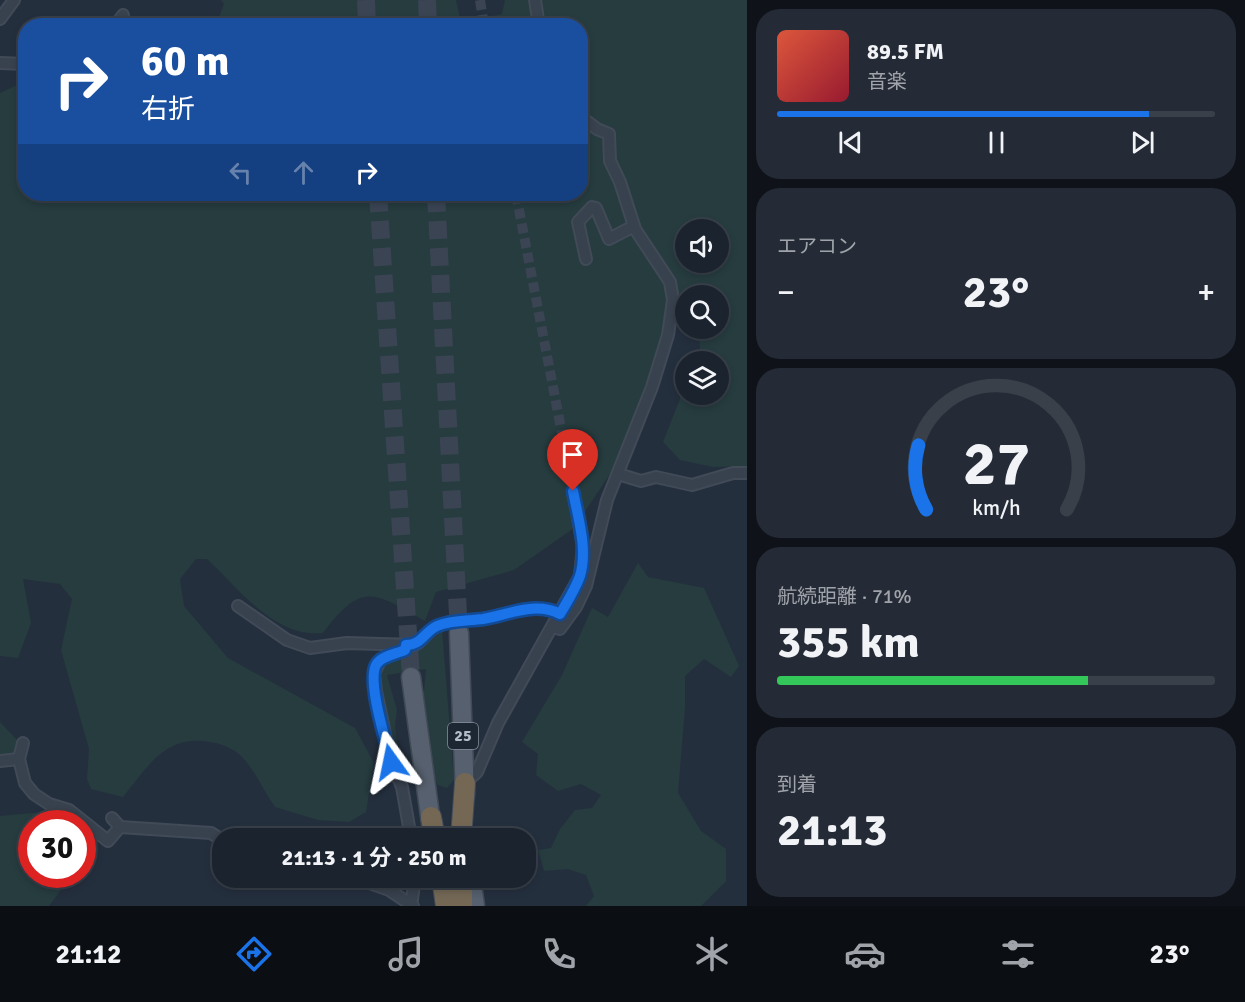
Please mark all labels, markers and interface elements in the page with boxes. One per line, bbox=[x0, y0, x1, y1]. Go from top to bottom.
text: 60 m bbox=[141, 36, 230, 87]
text: 89.5 FM bbox=[867, 38, 944, 65]
icon: right bbox=[42, 42, 120, 120]
text: 音楽 bbox=[867, 69, 907, 94]
text: 右折 bbox=[141, 93, 195, 126]
icon: previous bbox=[834, 126, 867, 159]
icon: pause bbox=[980, 126, 1013, 159]
icon: next bbox=[1126, 126, 1159, 159]
icon: left bbox=[224, 156, 257, 189]
icon: ahead bbox=[287, 156, 320, 189]
icon: right bbox=[350, 156, 383, 189]
map controls bbox=[675, 219, 729, 405]
button: sound bbox=[675, 219, 729, 273]
text: エアコン bbox=[777, 234, 857, 259]
text: 23° bbox=[963, 265, 1029, 320]
text: − bbox=[777, 272, 795, 313]
text: + bbox=[1197, 272, 1215, 313]
button: search bbox=[675, 285, 729, 339]
button: layers bbox=[675, 351, 729, 405]
text: 27 bbox=[962, 425, 1030, 502]
pin bbox=[547, 429, 598, 491]
icon: arrive bbox=[556, 438, 589, 471]
text: km/h bbox=[972, 495, 1020, 521]
text: 航続距離 · 71% bbox=[777, 584, 912, 609]
text: 355 km bbox=[777, 615, 920, 670]
road number: 25 bbox=[448, 723, 478, 749]
position arrow bbox=[359, 730, 423, 794]
text: 到着 bbox=[777, 772, 817, 797]
text: 21:13 bbox=[777, 803, 887, 858]
speed limit sign: 30 bbox=[18, 810, 96, 888]
text: 21:13 · 1 分 · 250 m bbox=[282, 844, 466, 871]
icon: directions bbox=[233, 933, 275, 975]
icon: music bbox=[385, 933, 427, 975]
icon: phone bbox=[538, 933, 580, 975]
icon: climate bbox=[691, 933, 733, 975]
icon: car bbox=[844, 933, 886, 975]
icon: filters bbox=[997, 933, 1039, 975]
text: 21:12 bbox=[55, 938, 122, 971]
text: 23° bbox=[1150, 938, 1190, 971]

